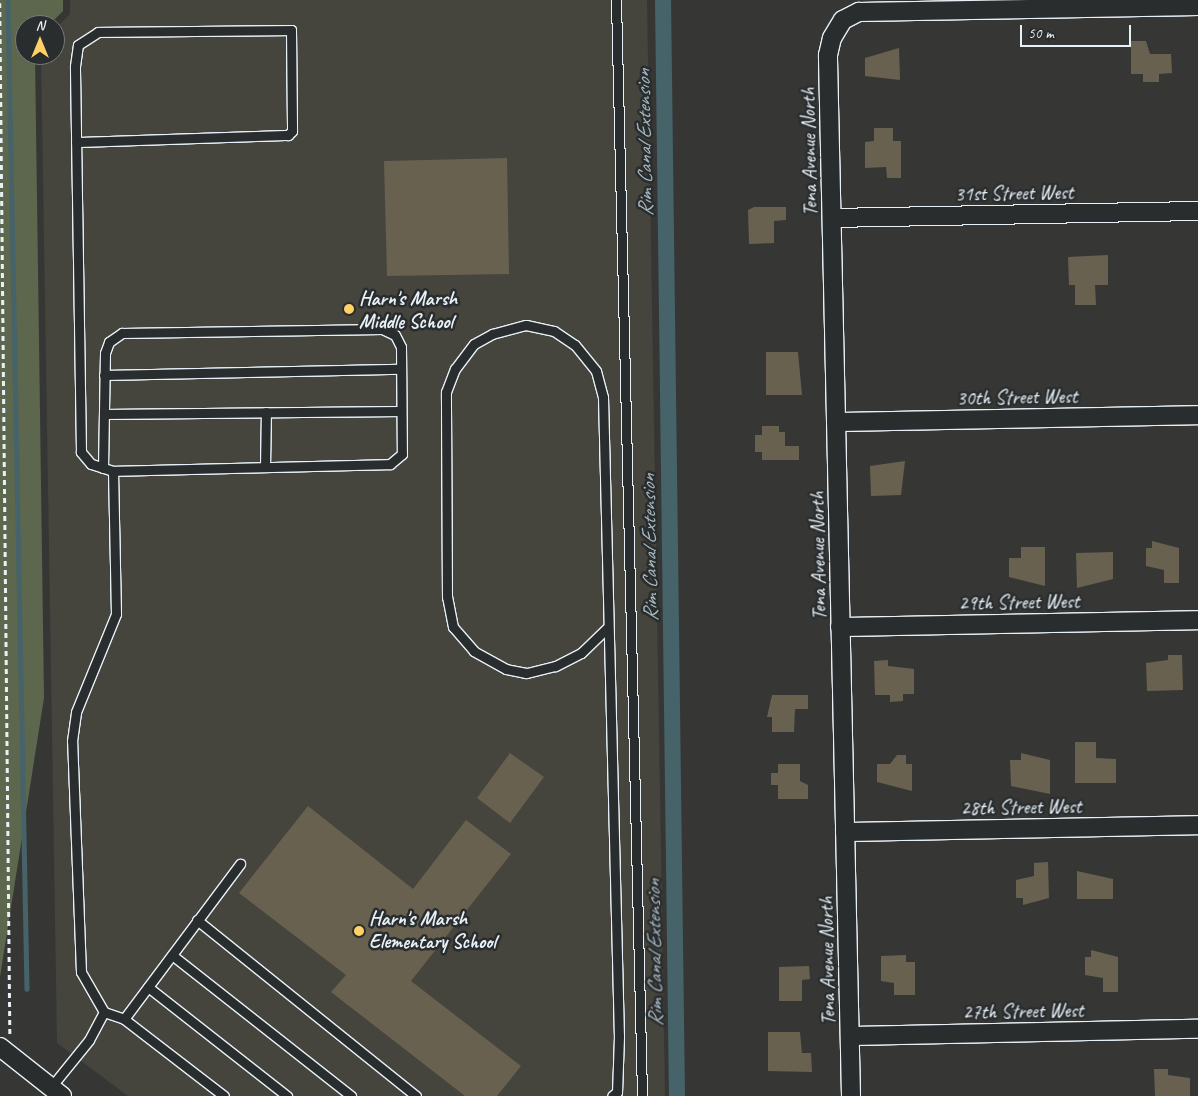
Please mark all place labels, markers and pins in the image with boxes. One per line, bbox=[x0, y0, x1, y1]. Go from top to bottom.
place label: Harn's Marsh Middle School bbox=[359, 286, 457, 333]
marker: Harn's Marsh Middle School bbox=[343, 303, 355, 315]
place label: Harn's Marsh Elementary School bbox=[369, 907, 496, 954]
marker: Harn's Marsh Elementary School bbox=[353, 925, 365, 937]

